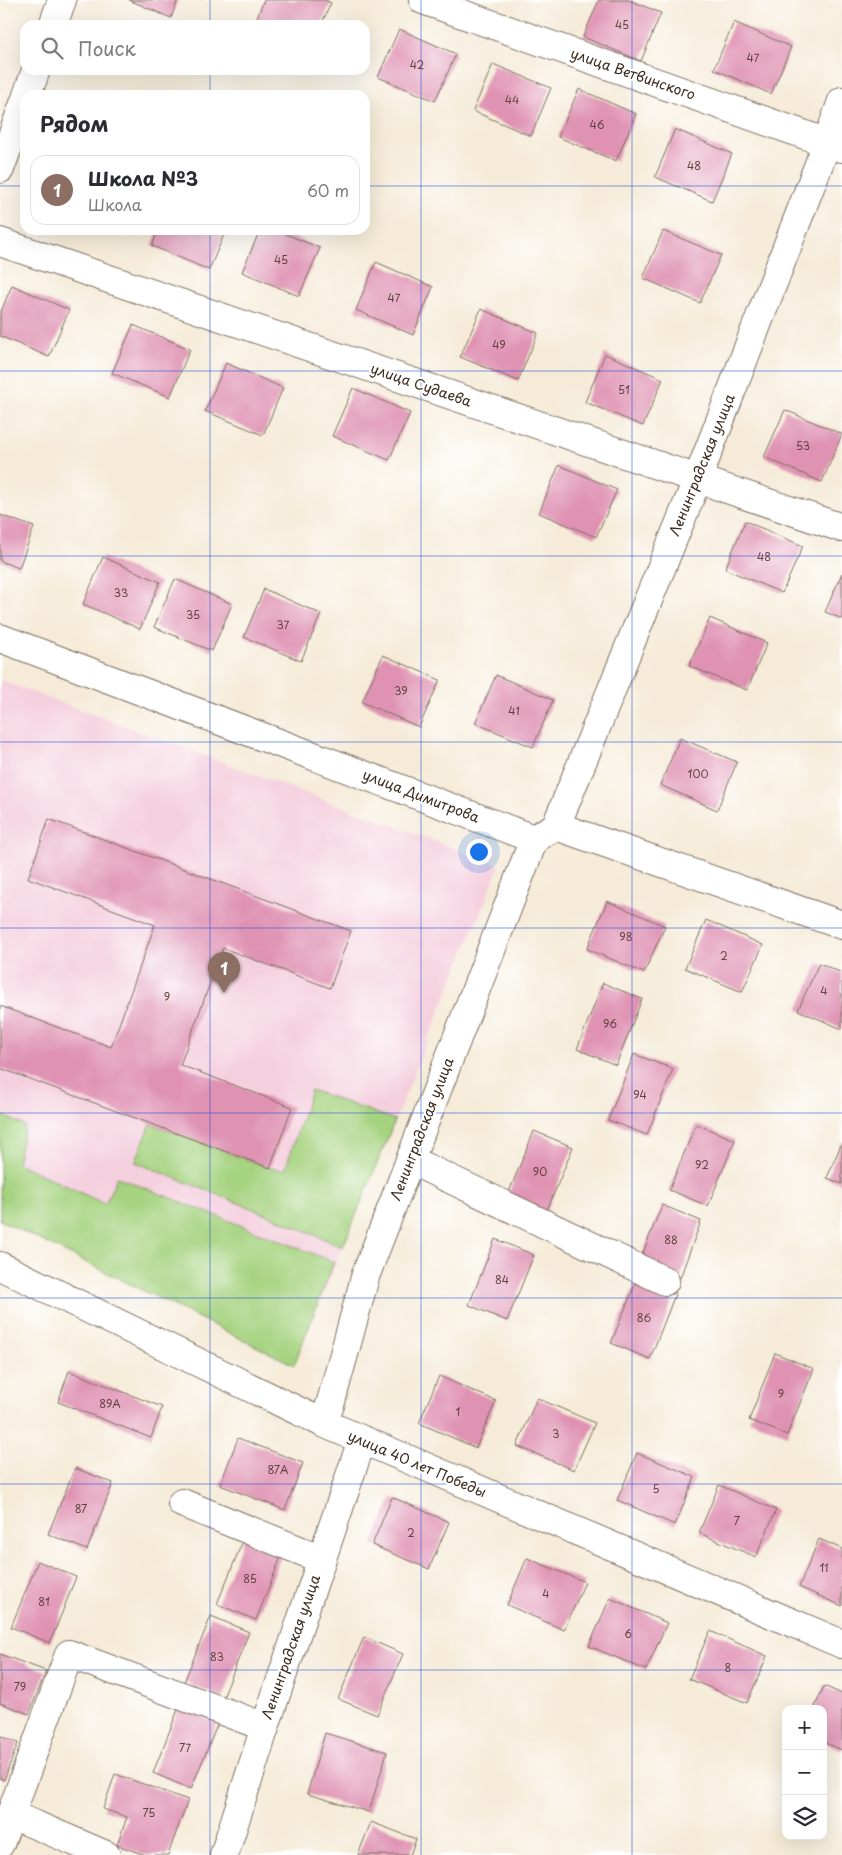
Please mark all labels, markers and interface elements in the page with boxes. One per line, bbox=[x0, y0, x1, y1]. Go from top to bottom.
house number: 45 bbox=[615, 16, 629, 33]
search box bbox=[20, 20, 370, 75]
icon: search bbox=[38, 34, 66, 62]
text: Поиск bbox=[78, 34, 136, 62]
street label: улица Ветвинского bbox=[568, 42, 698, 105]
house number: 47 bbox=[747, 49, 760, 66]
house number: 42 bbox=[410, 56, 425, 73]
house number: 44 bbox=[505, 91, 519, 108]
text: Рядом bbox=[40, 107, 108, 139]
house number: 46 bbox=[590, 116, 605, 133]
house number: 48 bbox=[687, 157, 701, 174]
text: Школа №3 bbox=[88, 164, 198, 192]
text: 1 bbox=[53, 178, 61, 202]
text: 60 m bbox=[307, 178, 349, 202]
text: Школа bbox=[88, 192, 142, 216]
house number: 45 bbox=[274, 251, 288, 268]
house number: 47 bbox=[388, 289, 401, 306]
house number: 49 bbox=[492, 336, 506, 353]
street label: улица Судаева bbox=[368, 357, 475, 412]
house number: 51 bbox=[618, 381, 630, 398]
street label: Ленинградская улица bbox=[663, 390, 740, 539]
house number: 53 bbox=[796, 437, 810, 454]
house number: 48 bbox=[757, 548, 771, 565]
house number: 33 bbox=[114, 584, 128, 601]
house number: 35 bbox=[186, 606, 200, 623]
house number: 37 bbox=[277, 616, 290, 633]
house number: 39 bbox=[394, 682, 408, 699]
house number: 41 bbox=[508, 702, 520, 719]
street label: улица Димитрова bbox=[360, 764, 483, 828]
house number: 100 bbox=[687, 765, 709, 782]
your location bbox=[466, 839, 492, 865]
house number: 98 bbox=[619, 928, 633, 945]
house number: 2 bbox=[720, 947, 728, 964]
pin: 1 bbox=[208, 952, 240, 993]
house number: 4 bbox=[820, 982, 828, 999]
house number: 9 bbox=[164, 988, 170, 1005]
house number: 96 bbox=[603, 1015, 617, 1032]
street label: Ленинградская улица bbox=[385, 1054, 459, 1203]
house number: 94 bbox=[633, 1086, 647, 1103]
house number: 92 bbox=[695, 1156, 709, 1173]
house number: 90 bbox=[533, 1163, 547, 1180]
house number: 88 bbox=[664, 1231, 678, 1248]
house number: 84 bbox=[495, 1271, 509, 1288]
house number: 86 bbox=[637, 1309, 651, 1326]
house number: 9 bbox=[778, 1385, 784, 1402]
house number: 89А bbox=[99, 1395, 121, 1412]
house number: 1 bbox=[456, 1403, 461, 1420]
street label: улица 40 лет Победы bbox=[345, 1425, 490, 1502]
house number: 3 bbox=[552, 1425, 560, 1442]
house number: 87А bbox=[267, 1461, 289, 1478]
house number: 5 bbox=[652, 1480, 660, 1497]
house number: 87 bbox=[75, 1500, 87, 1517]
house number: 7 bbox=[734, 1512, 740, 1529]
house number: 2 bbox=[407, 1524, 415, 1541]
house number: 11 bbox=[819, 1559, 829, 1576]
house number: 85 bbox=[243, 1570, 257, 1587]
street label: Ленинградская улица bbox=[256, 1572, 325, 1722]
house number: 4 bbox=[542, 1585, 550, 1602]
house number: 81 bbox=[38, 1593, 50, 1610]
house number: 6 bbox=[624, 1625, 632, 1642]
house number: 83 bbox=[210, 1648, 224, 1665]
house number: 8 bbox=[725, 1659, 732, 1676]
house number: 79 bbox=[14, 1678, 26, 1695]
map controls bbox=[782, 1705, 827, 1840]
button: + bbox=[782, 1705, 827, 1750]
house number: 77 bbox=[179, 1739, 191, 1756]
button: − bbox=[782, 1750, 827, 1795]
button: layers bbox=[782, 1795, 827, 1840]
house number: 75 bbox=[143, 1804, 155, 1821]

